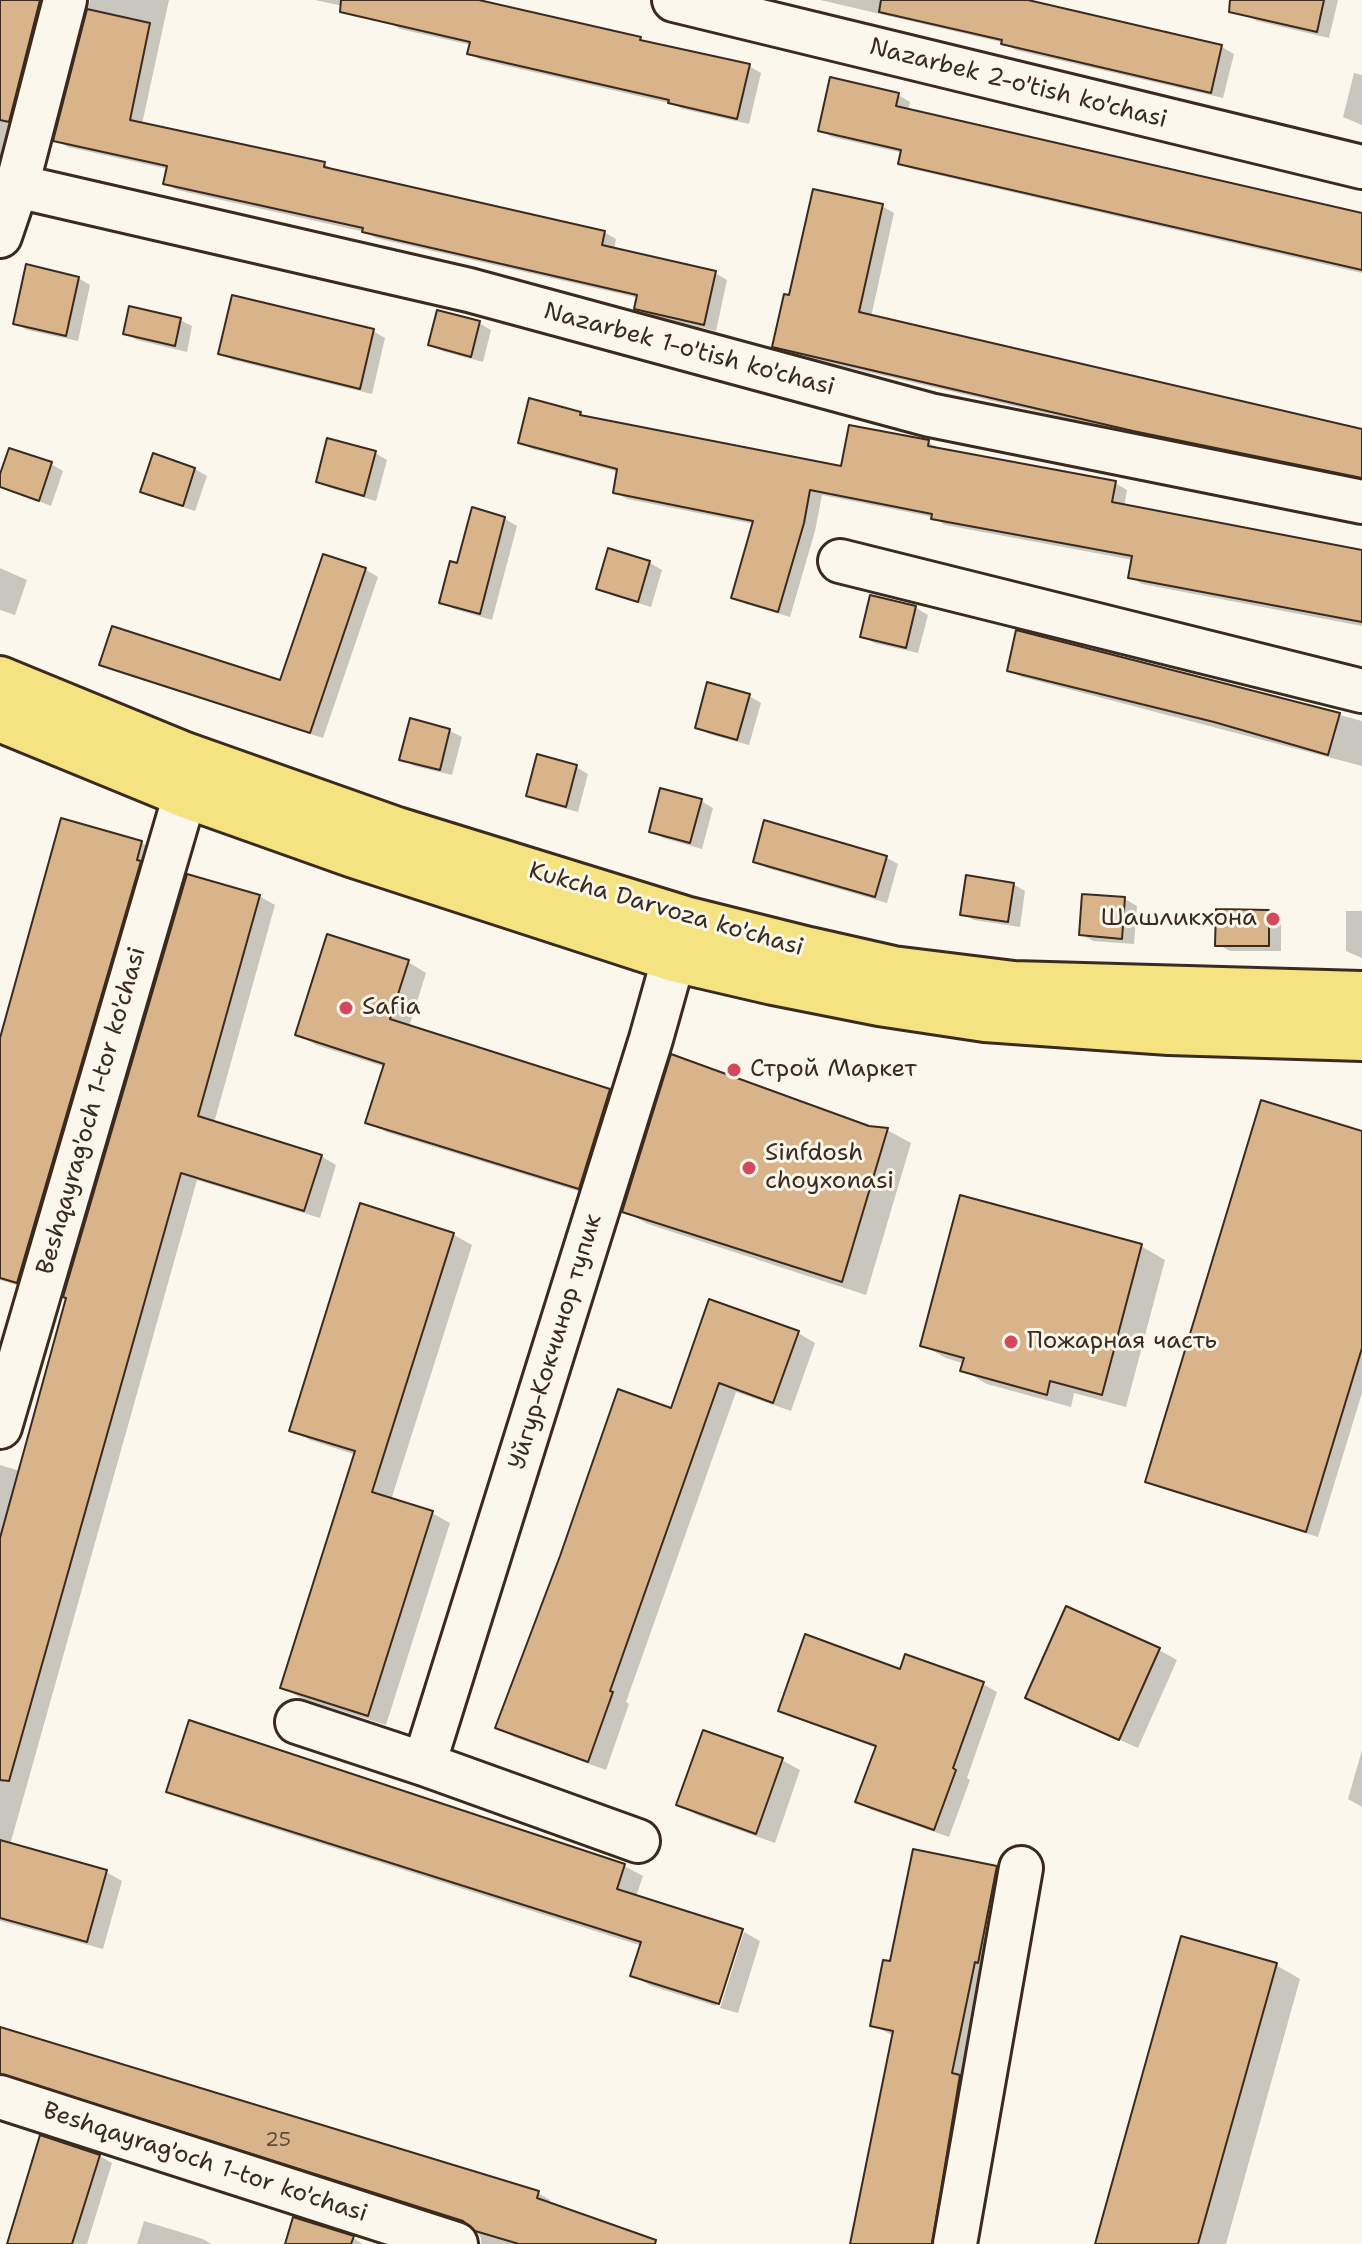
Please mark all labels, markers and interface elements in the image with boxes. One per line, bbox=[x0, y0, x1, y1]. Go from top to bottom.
street label: Nazarbek 2-o'tish ko'chasi bbox=[866, 33, 1170, 135]
street label: Nazarbek 1-o'tish ko'chasi bbox=[540, 297, 838, 403]
street label: Kukcha Darvoza ko'chasi bbox=[525, 857, 807, 963]
place label: Шашликхона bbox=[1101, 905, 1257, 933]
marker: Шашликхона bbox=[1264, 910, 1282, 928]
street label: Beshqayrag'och 1-tor ko'chasi bbox=[31, 944, 153, 1278]
place label: Safia bbox=[362, 994, 420, 1022]
marker: Safia bbox=[337, 999, 355, 1017]
place label: Строй Маркет bbox=[750, 1056, 917, 1084]
marker: Строй Маркет bbox=[725, 1061, 743, 1079]
place label: Sinfdosh choyxonasi bbox=[765, 1140, 894, 1196]
marker: Sinfdosh choyxonasi bbox=[740, 1159, 758, 1177]
street label: Уйгур-Кокчинор тупик bbox=[503, 1211, 609, 1473]
place label: Пожарная часть bbox=[1027, 1328, 1217, 1356]
marker: Пожарная часть bbox=[1002, 1333, 1020, 1351]
street label: Beshqayrag'och 1-tor ko'chasi bbox=[39, 2097, 371, 2229]
house number: 25 bbox=[265, 2129, 291, 2153]

